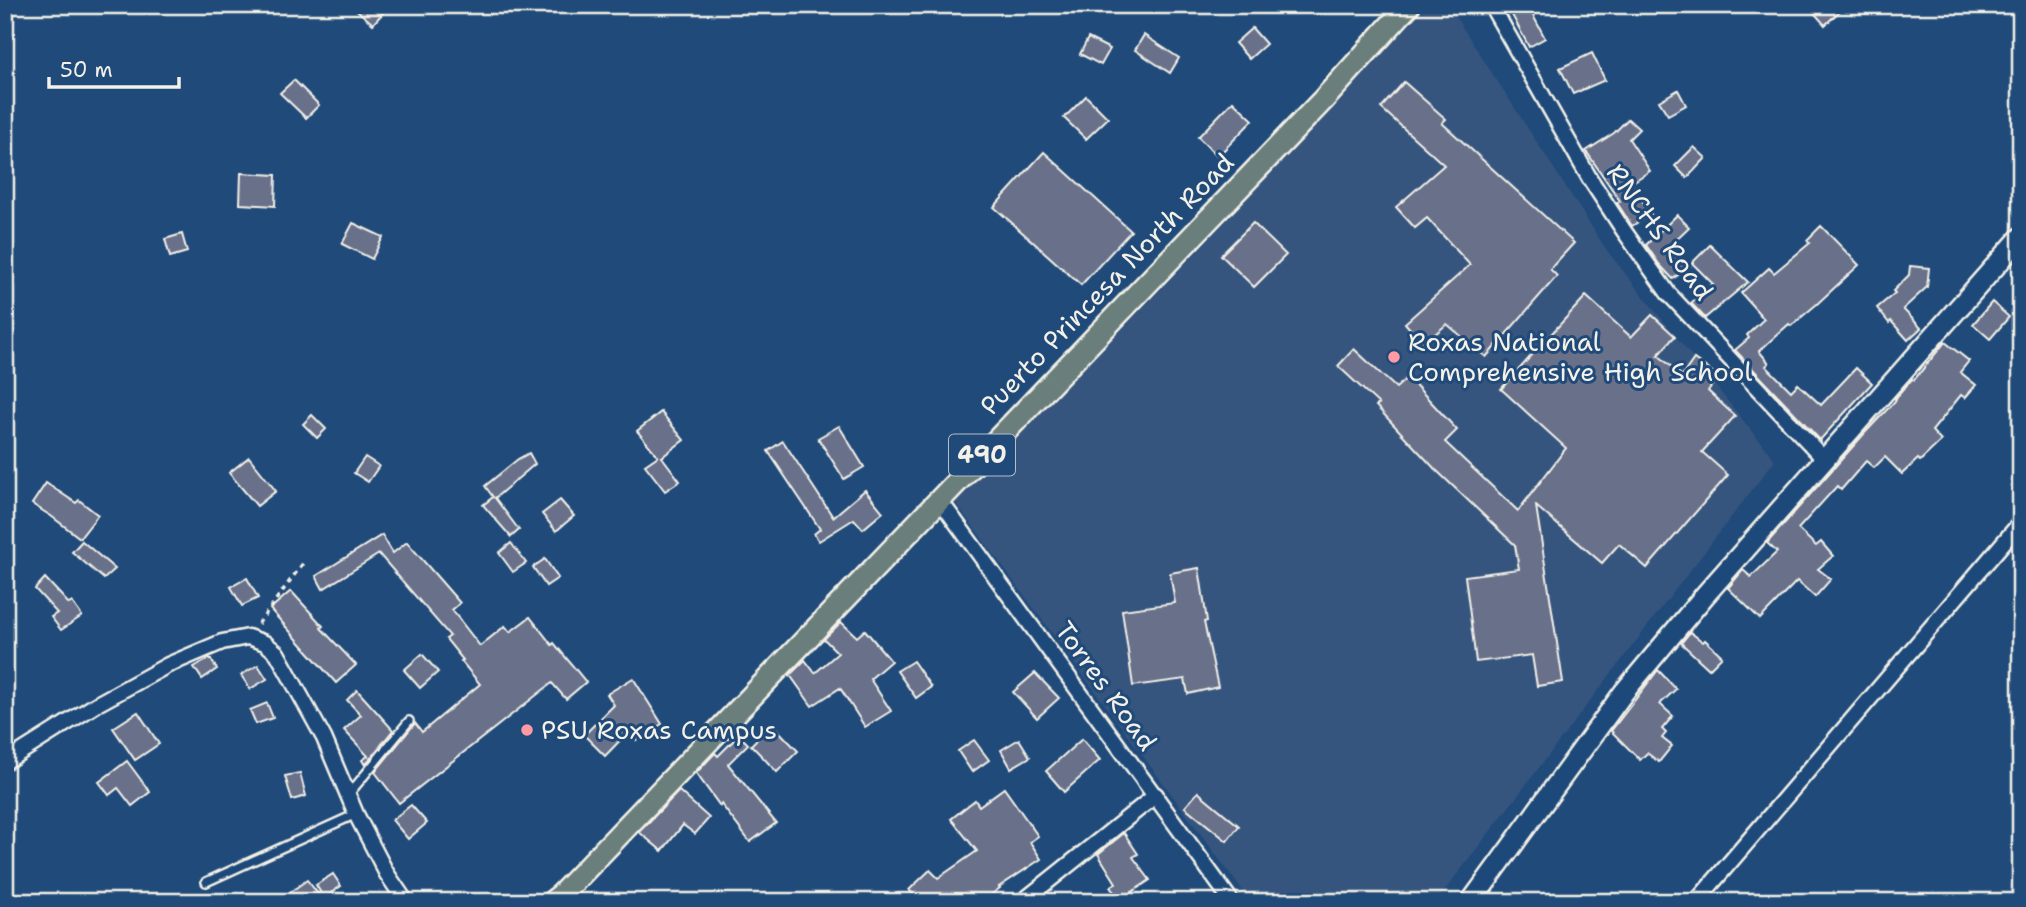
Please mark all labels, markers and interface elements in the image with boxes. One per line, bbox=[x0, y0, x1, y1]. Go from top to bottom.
scale bar bbox=[49, 46, 178, 90]
text: 50 m bbox=[60, 56, 113, 84]
street label: Puerto Princesa North Road bbox=[972, 145, 1241, 422]
street label: RNCHS Road bbox=[1599, 156, 1722, 307]
place label: Roxas National Comprehensive High School bbox=[1408, 324, 1752, 389]
marker: Roxas National Comprehensive High School bbox=[1386, 349, 1402, 365]
road number: 490 bbox=[949, 434, 1015, 476]
street label: Torres Road bbox=[1048, 614, 1165, 758]
place label: PSU Roxas Campus bbox=[541, 712, 777, 747]
marker: PSU Roxas Campus bbox=[519, 722, 535, 738]

